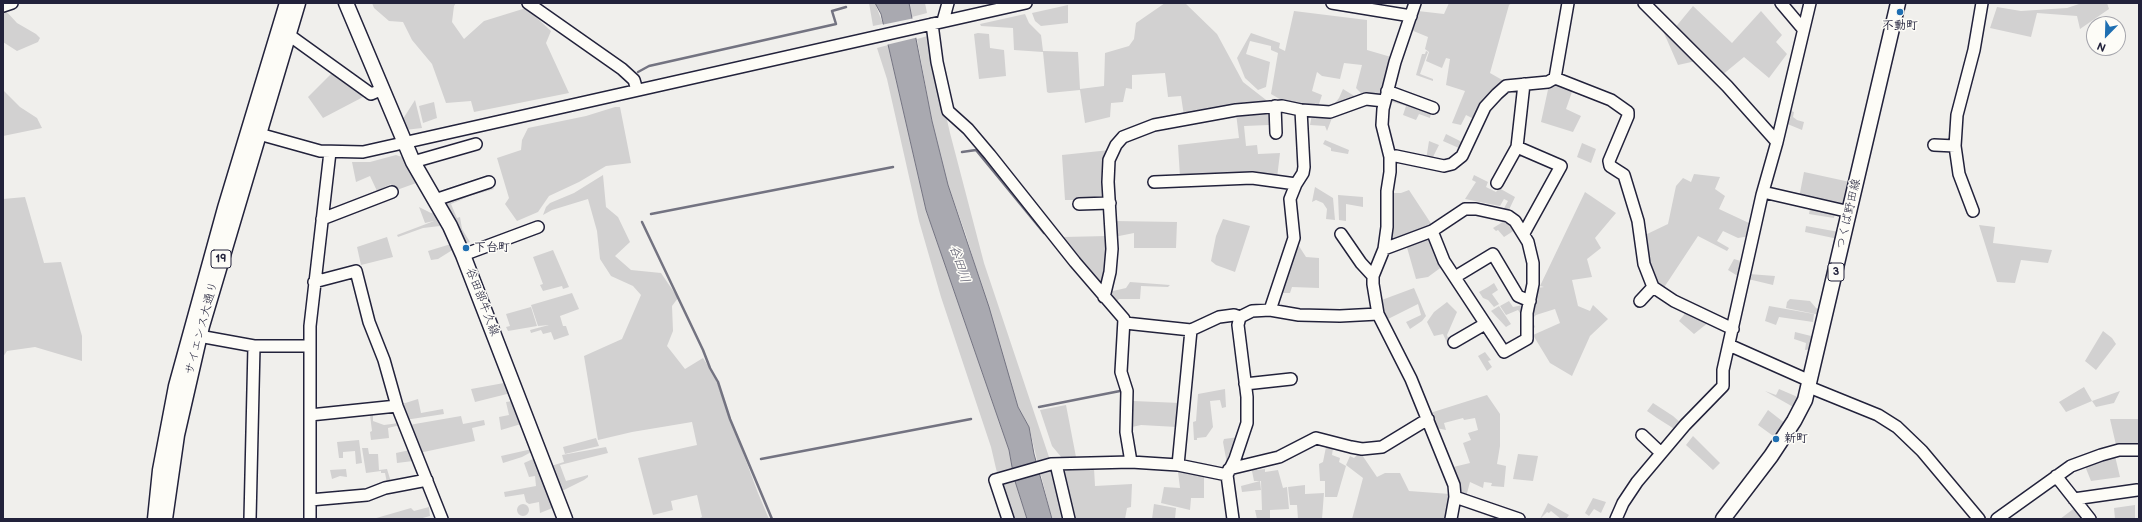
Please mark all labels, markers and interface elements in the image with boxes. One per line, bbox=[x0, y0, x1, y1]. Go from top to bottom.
marker: 不動町 bbox=[1895, 7, 1905, 17]
north arrow bbox=[2086, 16, 2126, 56]
place label: 不動町 bbox=[1882, 19, 1918, 33]
text: N bbox=[2095, 39, 2108, 54]
street label: つくば野田線 bbox=[1834, 177, 1864, 251]
place label: 下台町 bbox=[474, 241, 510, 255]
marker: 下台町 bbox=[461, 243, 471, 253]
water label: 谷田川 bbox=[946, 243, 972, 285]
road number: 19 bbox=[211, 250, 231, 268]
road number: 3 bbox=[1828, 263, 1844, 281]
street label: 谷田部牛久線 bbox=[462, 266, 502, 338]
street label: サイエンス大通り bbox=[183, 280, 221, 376]
place label: 新町 bbox=[1784, 432, 1808, 446]
marker: 新町 bbox=[1771, 434, 1781, 444]

